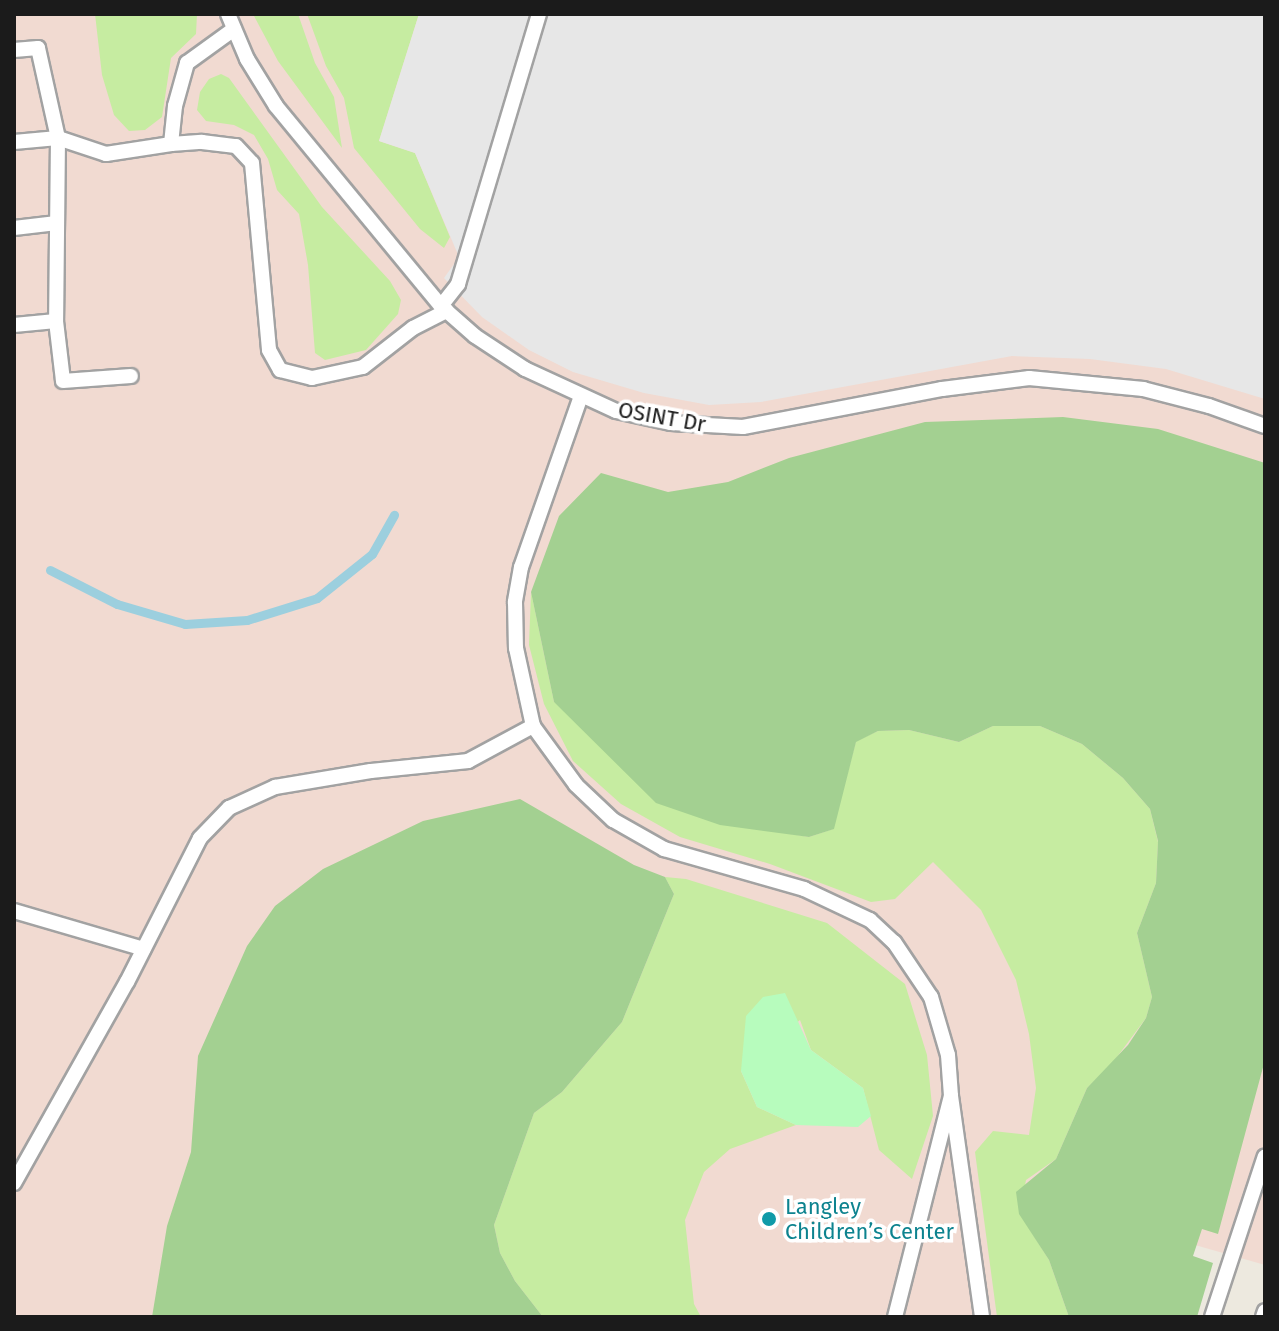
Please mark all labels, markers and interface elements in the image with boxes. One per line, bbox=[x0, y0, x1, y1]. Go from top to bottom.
street label: OSINT Dr bbox=[616, 396, 708, 438]
place label: Langley Children’s Center bbox=[785, 1193, 954, 1244]
marker: Langley Children’s Center bbox=[760, 1210, 778, 1228]

